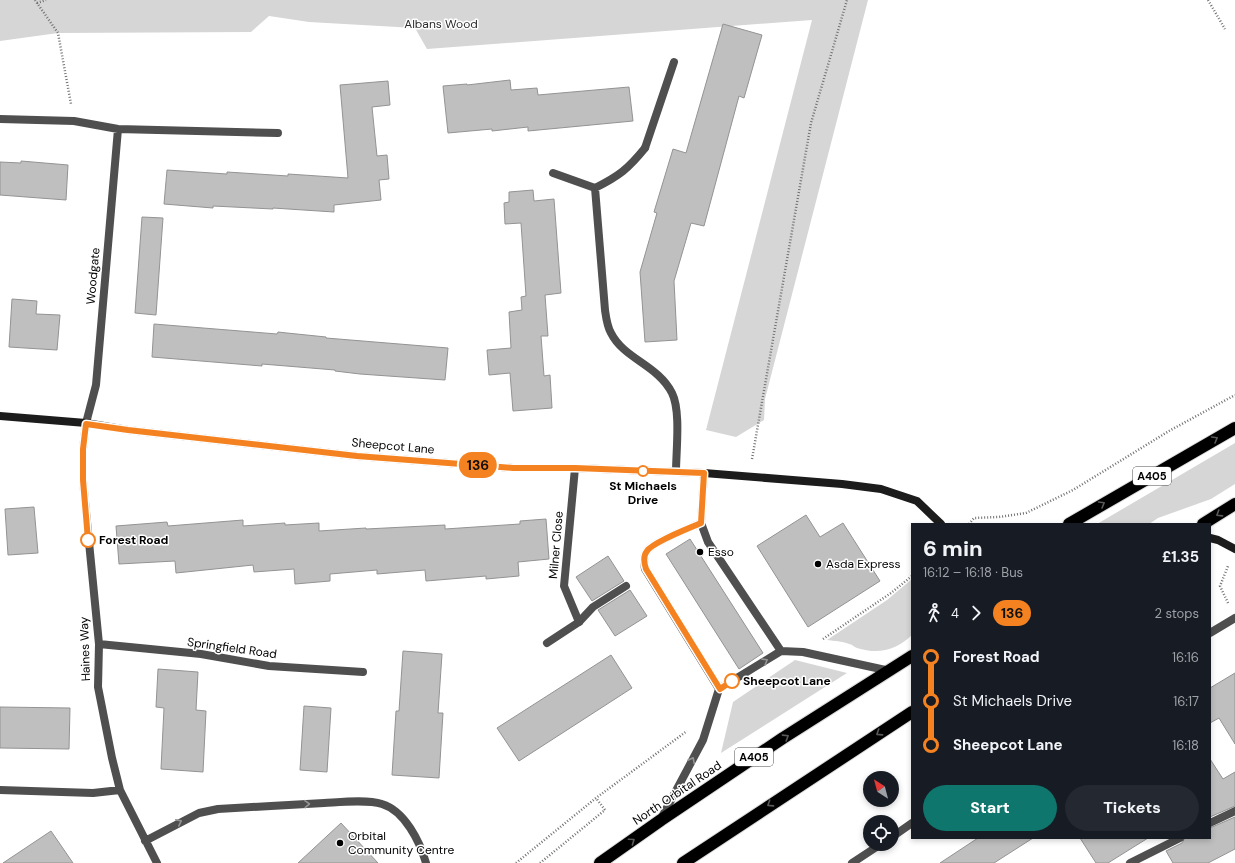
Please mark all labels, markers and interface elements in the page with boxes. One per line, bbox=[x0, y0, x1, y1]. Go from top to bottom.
park label: Albans Wood bbox=[404, 16, 478, 32]
street label: Woodgate bbox=[83, 247, 103, 305]
street label: Sheepcot Lane bbox=[351, 434, 435, 458]
one-way arrow bbox=[1211, 437, 1218, 444]
line badge: 136 bbox=[455, 452, 501, 478]
text: 136 bbox=[467, 456, 489, 474]
marker: St Michaels Drive bbox=[637, 465, 649, 477]
road number: A405 bbox=[1133, 467, 1171, 485]
place label: St Michaels Drive bbox=[609, 478, 677, 508]
one-way arrow bbox=[1098, 502, 1105, 509]
one-way arrow bbox=[1216, 509, 1223, 517]
street label: Milner Close bbox=[545, 510, 567, 580]
marker: Forest Road bbox=[80, 532, 96, 548]
place label: Forest Road bbox=[99, 532, 168, 548]
text: 6 min bbox=[923, 534, 983, 563]
place label: Esso bbox=[708, 544, 734, 560]
marker: Esso bbox=[695, 547, 705, 557]
text: £1.35 bbox=[1162, 547, 1199, 567]
place label: Asda Express bbox=[826, 556, 901, 572]
marker: Asda Express bbox=[813, 559, 823, 569]
text: 16:12 – 16:18 · Bus bbox=[923, 564, 1023, 581]
icon: walk bbox=[923, 602, 945, 624]
icon: forward bbox=[965, 602, 987, 624]
text: 136 bbox=[1001, 604, 1023, 622]
text: 4 bbox=[951, 605, 959, 622]
text: 2 stops bbox=[1155, 605, 1199, 622]
street label: Haines Way bbox=[76, 616, 94, 682]
street label: Springfield Road bbox=[186, 634, 278, 662]
text: Forest Road bbox=[953, 647, 1040, 667]
text: 16:16 bbox=[1172, 649, 1199, 666]
one-way arrow bbox=[761, 658, 768, 666]
marker: Sheepcot Lane bbox=[724, 673, 740, 689]
place label: Sheepcot Lane bbox=[743, 673, 831, 689]
text: St Michaels Drive bbox=[953, 691, 1072, 711]
text: 16:17 bbox=[1173, 693, 1199, 710]
one-way arrow bbox=[876, 728, 883, 735]
one-way arrow bbox=[782, 734, 789, 741]
text: Sheepcot Lane bbox=[953, 735, 1063, 755]
text: 16:18 bbox=[1172, 737, 1199, 754]
road number: A405 bbox=[735, 748, 773, 766]
street label: North Orbital Road bbox=[629, 757, 725, 829]
one-way arrow bbox=[688, 757, 695, 765]
north arrow bbox=[863, 771, 899, 807]
map controls bbox=[863, 771, 899, 851]
button: Start bbox=[923, 785, 1057, 831]
button: Tickets bbox=[1065, 785, 1199, 831]
one-way arrow bbox=[768, 799, 775, 806]
one-way arrow bbox=[304, 800, 310, 808]
button: locate bbox=[863, 815, 899, 851]
one-way arrow bbox=[175, 820, 183, 827]
place label: Orbital Community Centre bbox=[348, 828, 455, 858]
marker: Orbital Community Centre bbox=[335, 838, 345, 848]
one-way arrow bbox=[627, 838, 634, 845]

